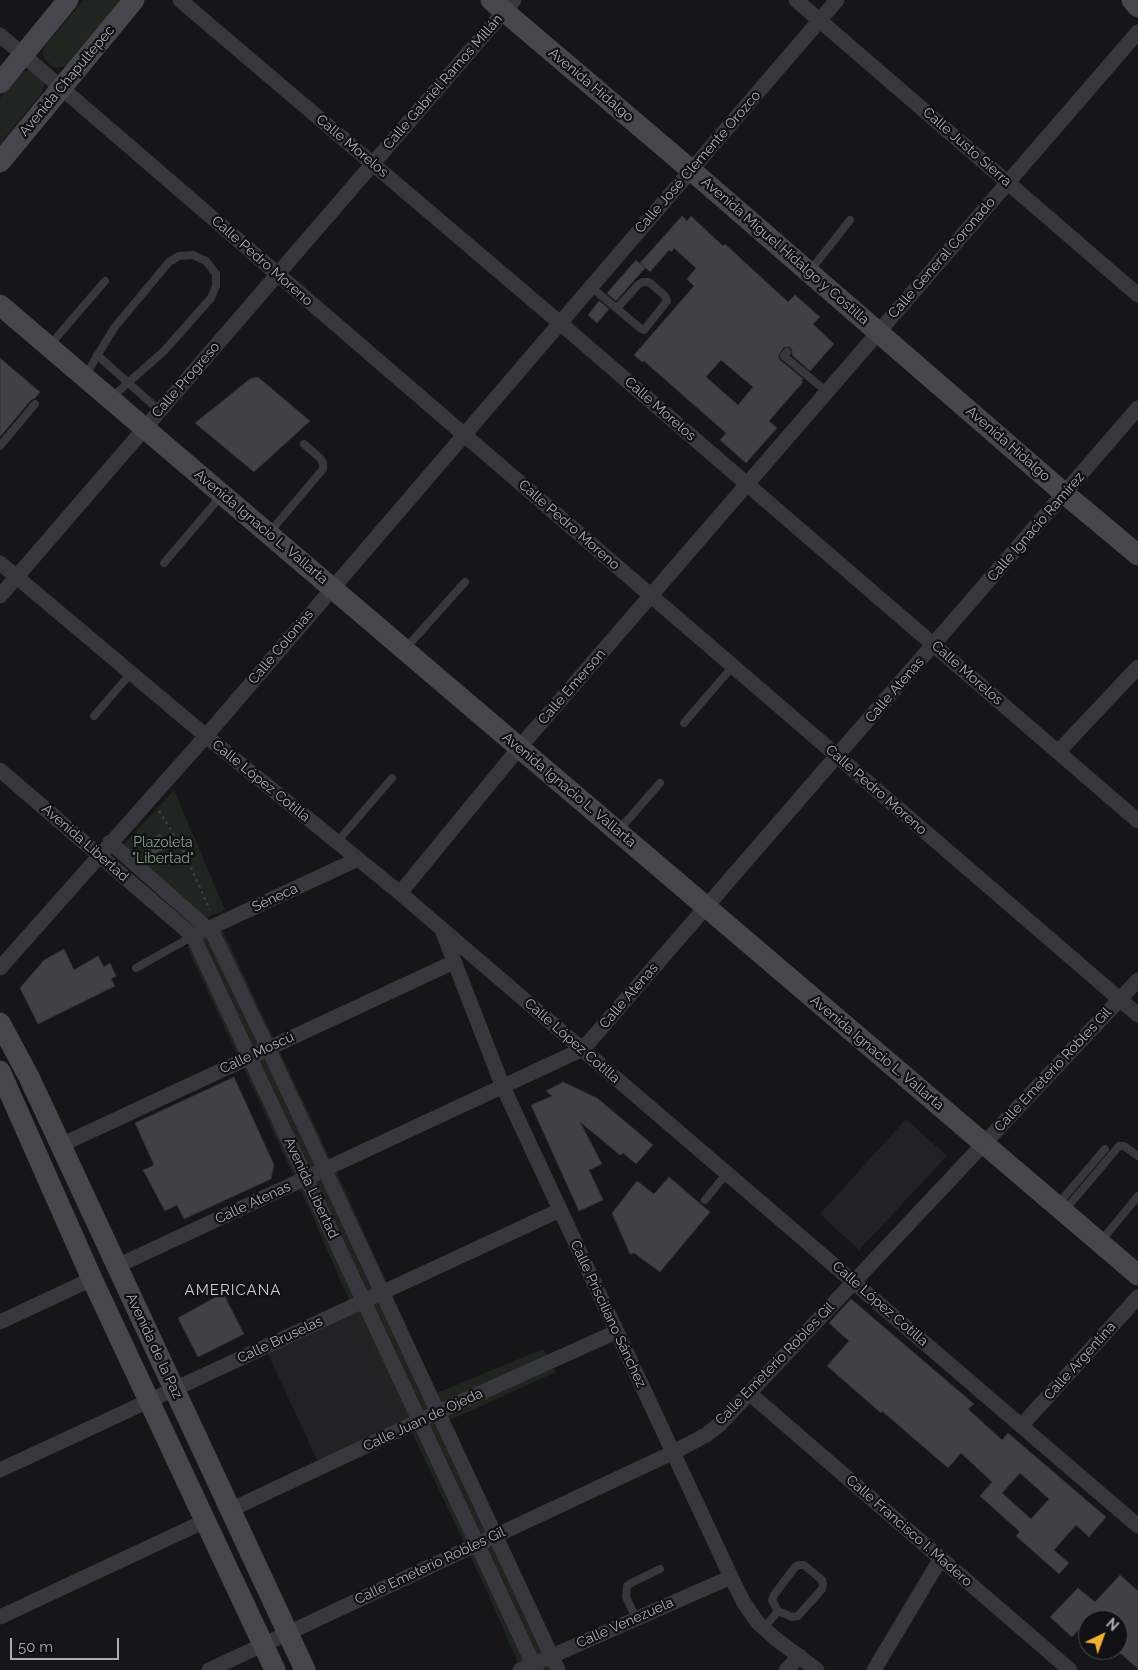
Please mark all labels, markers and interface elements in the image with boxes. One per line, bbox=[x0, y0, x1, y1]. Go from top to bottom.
street label: Calle Gabriel Ramos Millán bbox=[380, 11, 506, 153]
street label: Avenida Chapultepec bbox=[16, 22, 118, 140]
street label: Avenida Hidalgo bbox=[545, 44, 637, 126]
street label: Calle José Clemente Orozco bbox=[632, 87, 764, 237]
street label: Calle Justo Sierra bbox=[919, 104, 1015, 190]
street label: Calle Morelos bbox=[313, 111, 391, 181]
street label: Avenida Miguel Hidalgo y Costilla bbox=[698, 174, 872, 328]
street label: Calle General Coronado bbox=[885, 194, 999, 322]
street label: Calle Pedro Moreno bbox=[208, 212, 316, 310]
street label: Calle Progreso bbox=[148, 339, 224, 421]
street label: Calle Morelos bbox=[621, 373, 699, 445]
street label: Avenida Hidalgo bbox=[962, 403, 1054, 485]
street label: Avenida Ignacio L. Vallarta bbox=[191, 466, 331, 588]
street label: Calle Ignacio Ramírez bbox=[984, 469, 1088, 585]
street label: Calle Pedro Moreno bbox=[515, 476, 623, 574]
street label: Calle Colonias bbox=[245, 606, 317, 688]
street label: Calle Morelos bbox=[928, 637, 1006, 709]
street label: Calle Emerson bbox=[535, 646, 609, 728]
street label: Calle Atenas bbox=[862, 654, 928, 726]
street label: Avenida Ignacio L. Vallarta bbox=[499, 729, 639, 851]
street label: Calle López Cotilla bbox=[209, 736, 313, 826]
street label: Calle Pedro Moreno bbox=[822, 741, 930, 839]
street label: Avenida Libertad bbox=[38, 801, 132, 885]
park label: Plazoleta "Libertad" bbox=[132, 835, 194, 868]
street label: Séneca bbox=[250, 880, 300, 916]
street label: Calle Atenas bbox=[596, 960, 662, 1032]
street label: Avenida Ignacio L. Vallarta bbox=[807, 992, 947, 1114]
street label: Calle López Cotilla bbox=[521, 995, 623, 1087]
street label: Calle Emeterio Robles Gil bbox=[991, 1004, 1115, 1136]
street label: Calle Moscú bbox=[217, 1029, 297, 1077]
street label: Avenida Libertad bbox=[280, 1135, 342, 1241]
street label: Calle Atenas bbox=[213, 1178, 293, 1228]
street label: Calle Prisciliano Sánchez bbox=[566, 1238, 650, 1390]
street label: Calle López Cotilla bbox=[829, 1258, 931, 1350]
district label: AMERICANA bbox=[183, 1281, 283, 1299]
street label: Avenida de la Paz bbox=[122, 1291, 186, 1401]
street label: Calle Emeterio Robles Gil bbox=[712, 1299, 838, 1429]
street label: Calle Bruselas bbox=[235, 1313, 325, 1367]
street label: Calle Argentina bbox=[1041, 1318, 1119, 1404]
street label: Calle Juan de Ojeda bbox=[361, 1385, 485, 1455]
street label: Calle Francisco I. Madero bbox=[843, 1472, 975, 1590]
street label: Calle Emeterio Robles Gil bbox=[352, 1524, 508, 1608]
street label: Calle Venezuela bbox=[574, 1594, 676, 1652]
north arrow bbox=[1078, 1610, 1128, 1660]
text: N bbox=[1103, 1615, 1122, 1634]
scale bar bbox=[12, 1628, 121, 1660]
text: 50 m bbox=[18, 1638, 53, 1656]

